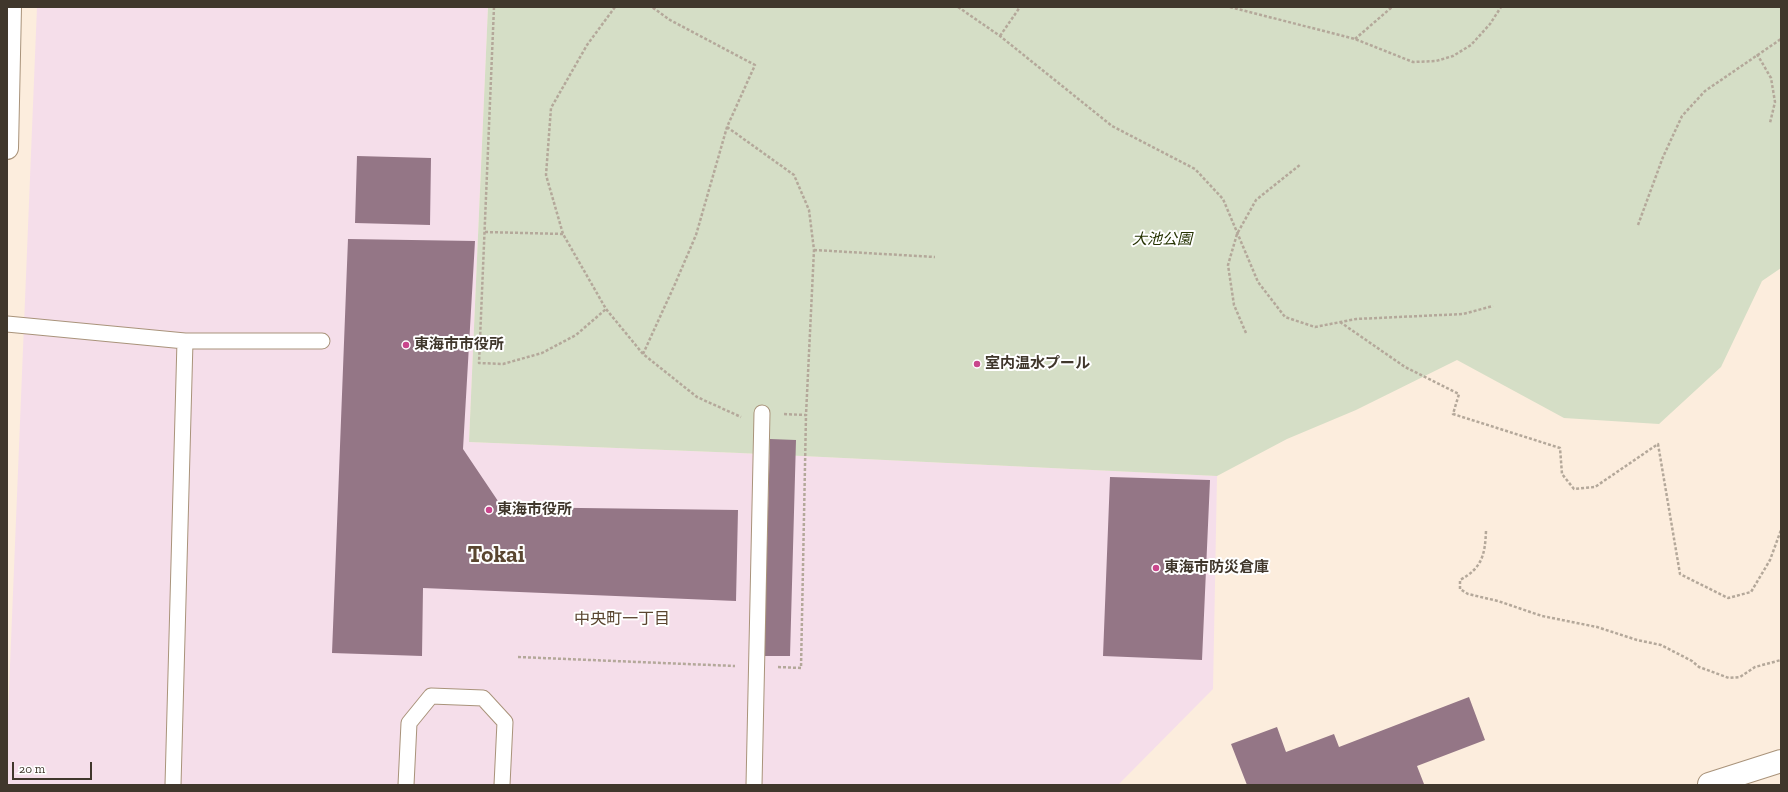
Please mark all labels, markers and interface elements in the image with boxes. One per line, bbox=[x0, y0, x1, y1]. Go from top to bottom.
park label: 大池公園 bbox=[1132, 231, 1192, 249]
place label: 東海市市役所 bbox=[414, 336, 504, 354]
marker: 東海市市役所 bbox=[401, 340, 411, 350]
place label: 室内温水プール bbox=[985, 355, 1090, 373]
marker: 室内温水プール bbox=[972, 359, 982, 369]
place label: 東海市役所 bbox=[497, 501, 572, 519]
marker: 東海市役所 bbox=[484, 505, 494, 515]
district label: Tokai bbox=[467, 541, 525, 569]
place label: 東海市防災倉庫 bbox=[1164, 559, 1269, 577]
marker: 東海市防災倉庫 bbox=[1151, 563, 1161, 573]
district label: 中央町一丁目 bbox=[574, 609, 670, 629]
scale bar bbox=[14, 754, 94, 780]
text: 20 m bbox=[19, 762, 45, 776]

